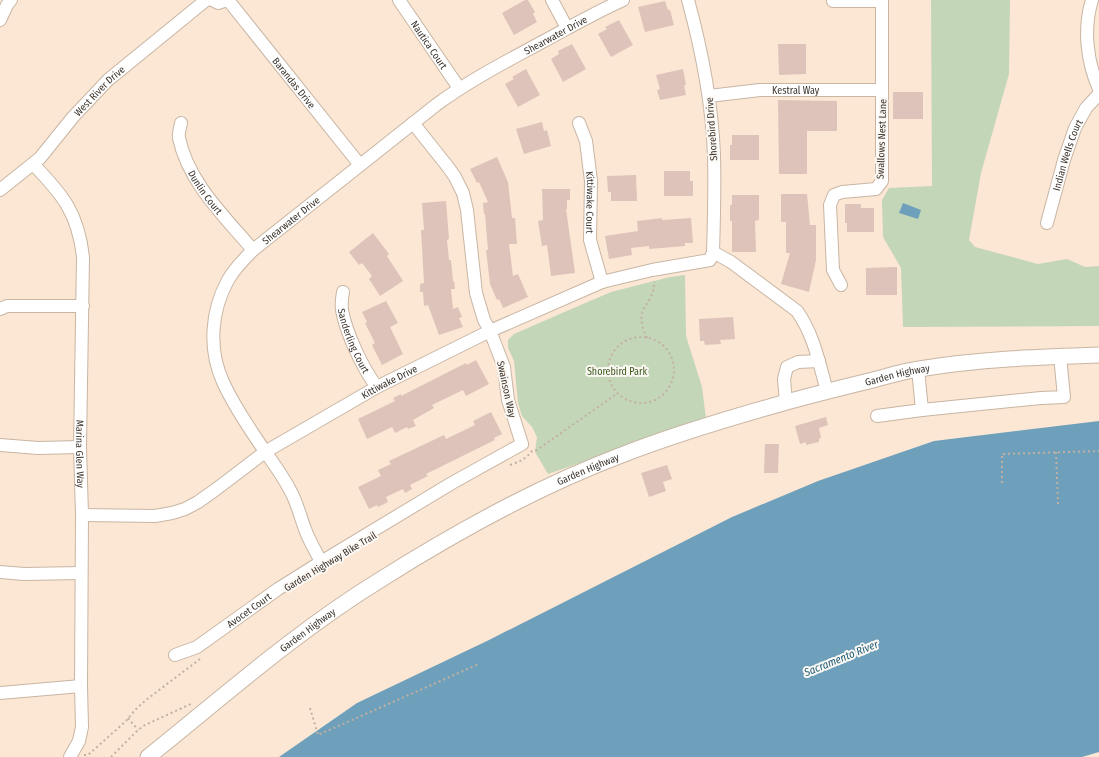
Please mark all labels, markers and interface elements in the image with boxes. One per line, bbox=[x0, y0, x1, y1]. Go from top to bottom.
street label: Shearwater Drive bbox=[522, 14, 590, 58]
street label: Nautica Court bbox=[408, 19, 450, 72]
street label: Barandas Drive bbox=[269, 56, 317, 111]
street label: West River Drive bbox=[72, 64, 128, 119]
street label: Kestral Way bbox=[772, 85, 820, 97]
street label: Shorebird Drive bbox=[704, 97, 720, 161]
street label: Swallows Nest Lane bbox=[875, 99, 889, 179]
street label: Indian Wells Court bbox=[1051, 117, 1086, 192]
street label: Dunlin Court bbox=[185, 168, 225, 218]
street label: Kittiwake Court bbox=[583, 171, 596, 234]
street label: Shearwater Drive bbox=[260, 194, 323, 247]
street label: Sanderling Court bbox=[335, 308, 372, 376]
street label: Swainson Way bbox=[494, 360, 518, 419]
street label: Garden Highway bbox=[864, 362, 931, 389]
street label: Kittiwake Drive bbox=[359, 363, 420, 402]
park label: Shorebird Park bbox=[587, 366, 647, 378]
street label: Marina Glen Way bbox=[73, 420, 86, 488]
street label: Garden Highway bbox=[555, 451, 621, 488]
street label: Garden Highway Bike Trail bbox=[282, 529, 379, 594]
street label: Avocet Court bbox=[225, 590, 274, 631]
street label: Garden Highway bbox=[278, 606, 338, 655]
water label: Sacramento River bbox=[801, 637, 881, 680]

